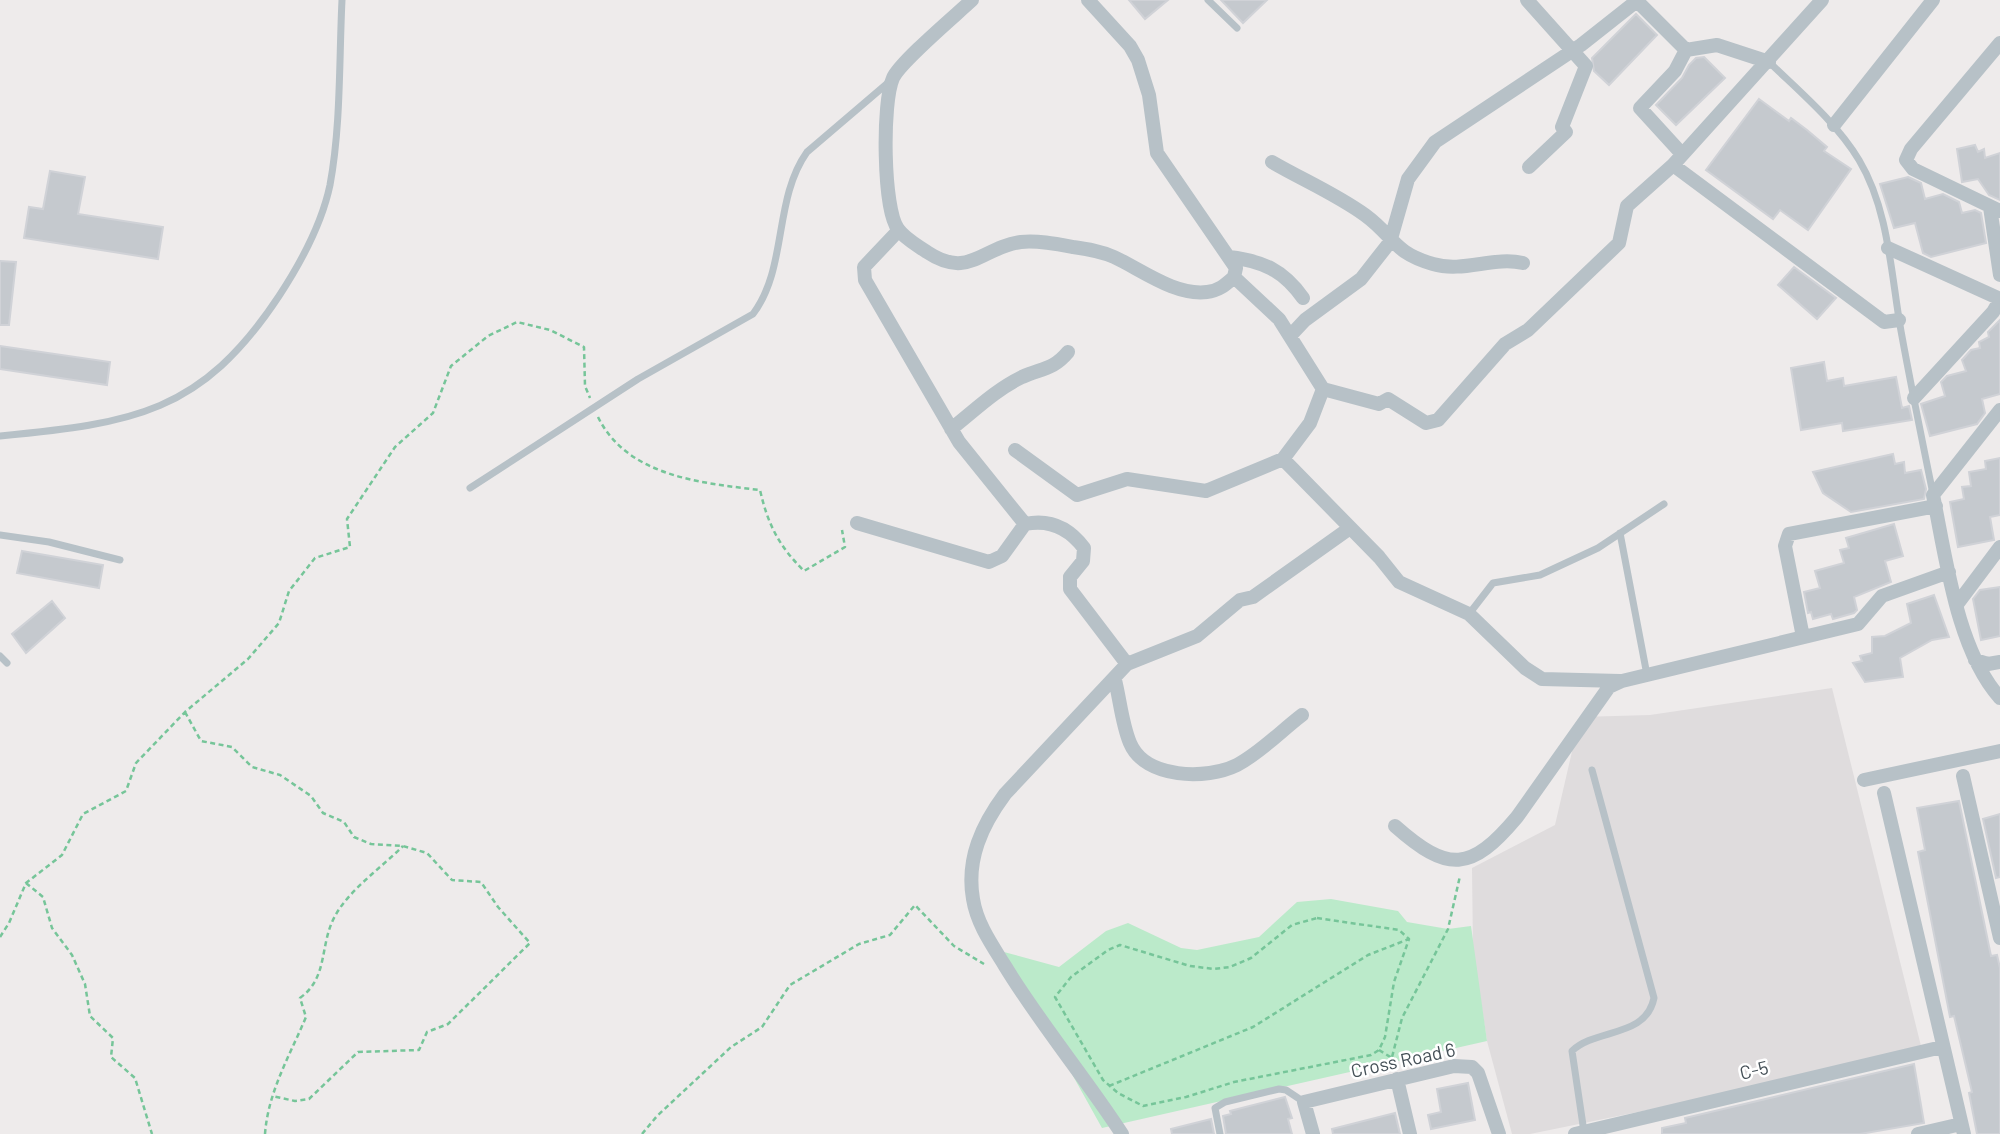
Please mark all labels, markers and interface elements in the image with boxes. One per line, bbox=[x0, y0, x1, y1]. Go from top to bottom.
street label: Cross Road 6 bbox=[1349, 1037, 1457, 1082]
street label: C-5 bbox=[1737, 1055, 1770, 1084]

